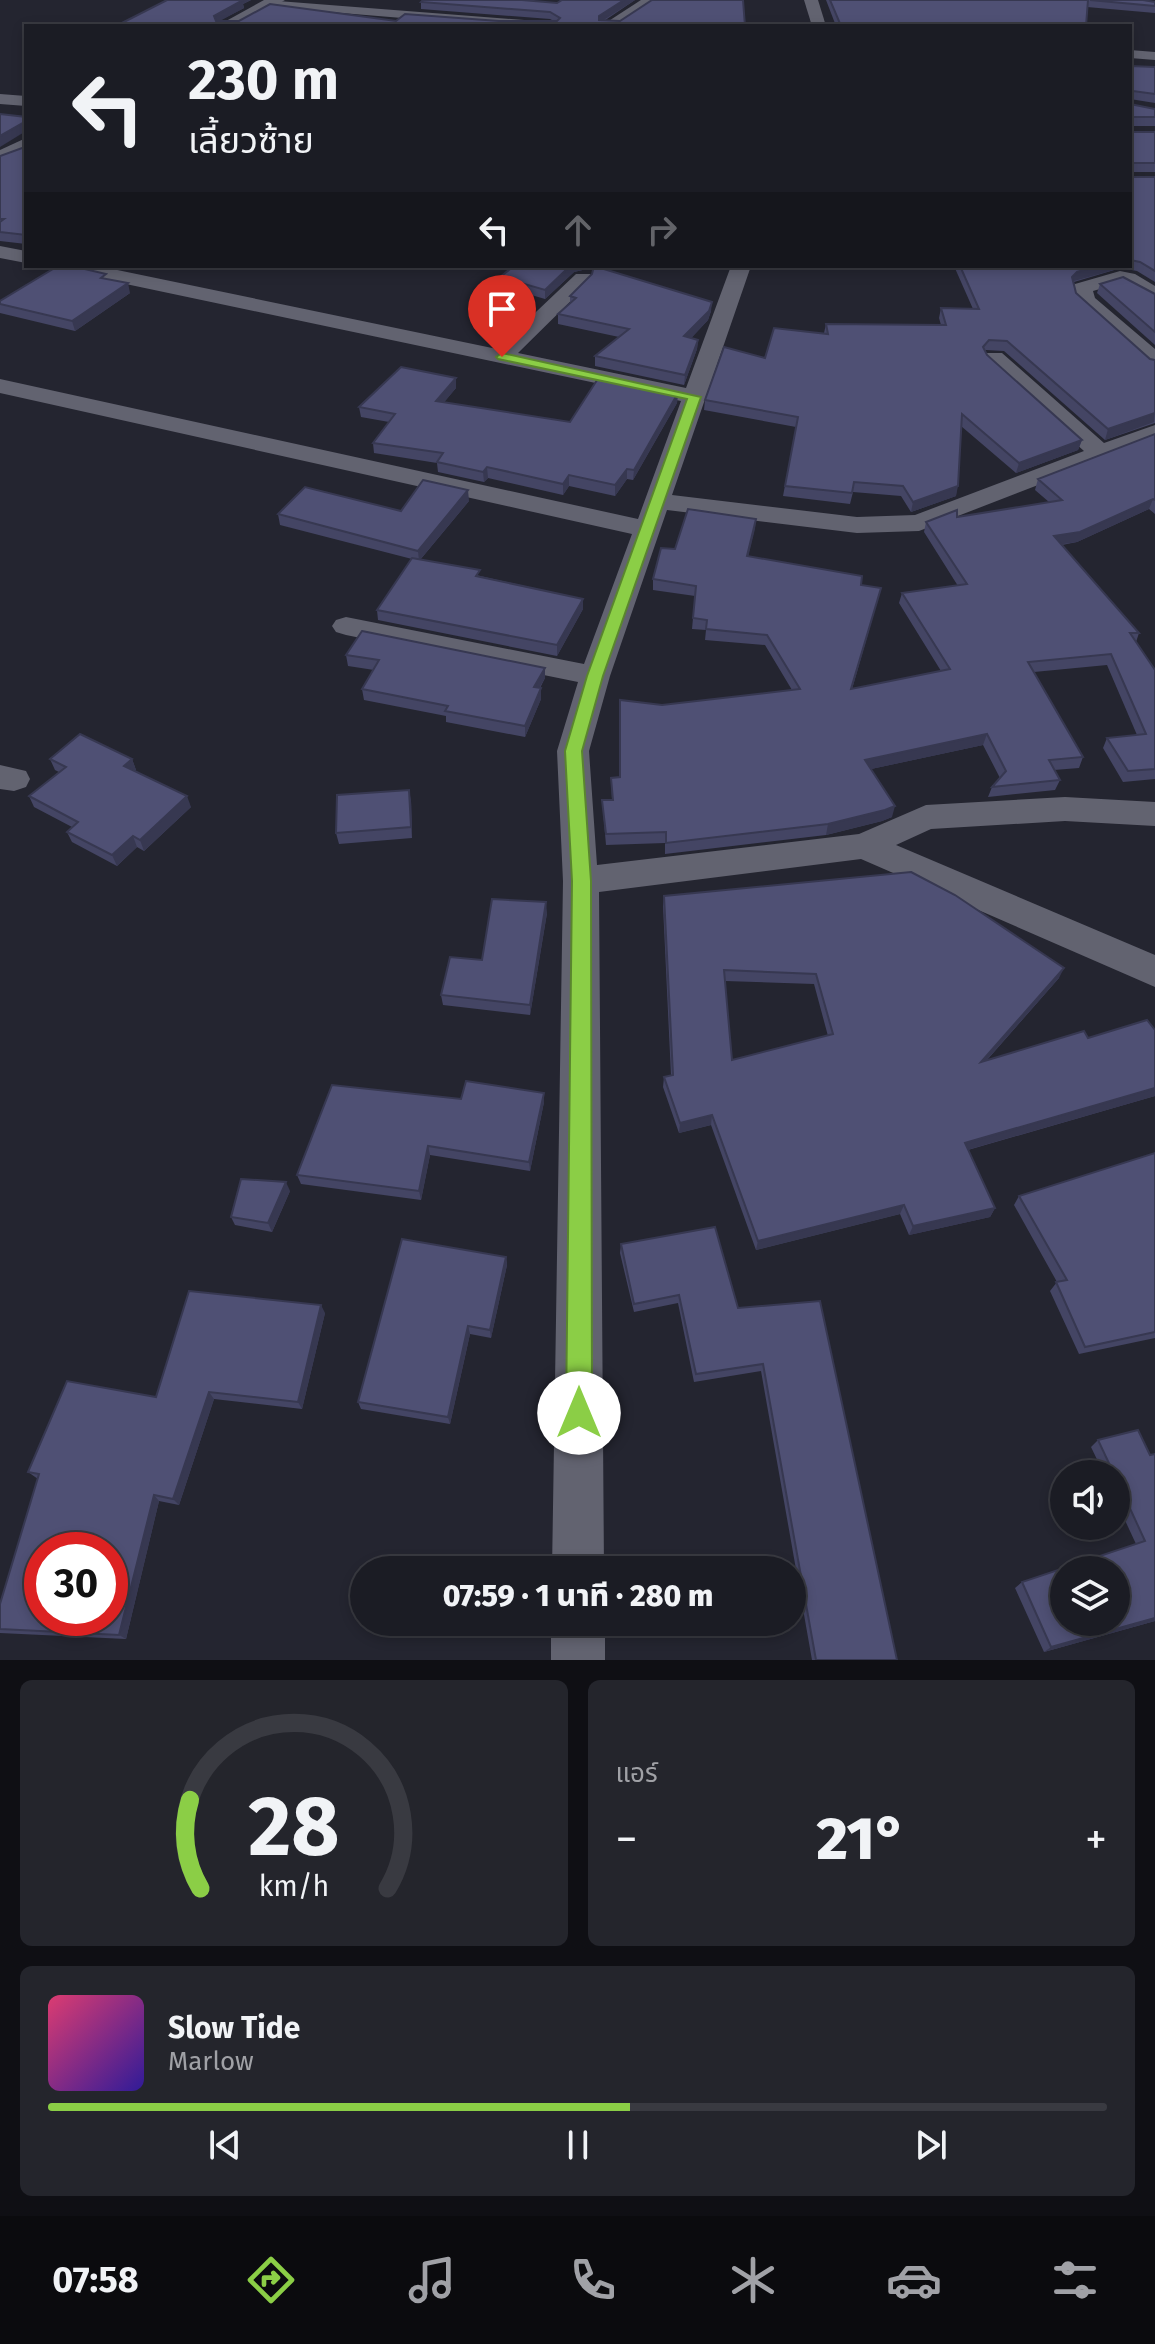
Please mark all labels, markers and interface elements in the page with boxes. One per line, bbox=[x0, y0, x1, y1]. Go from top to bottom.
text: 230 m bbox=[188, 47, 339, 114]
icon: left bbox=[56, 56, 160, 160]
text: เลี้ยวซ้าย bbox=[188, 119, 314, 163]
icon: left bbox=[472, 208, 516, 252]
icon: ahead bbox=[556, 208, 600, 252]
icon: right bbox=[640, 208, 684, 252]
pin bbox=[468, 275, 536, 357]
icon: arrive bbox=[480, 287, 524, 331]
position arrow bbox=[537, 1371, 621, 1455]
map controls bbox=[1050, 1460, 1130, 1636]
button: sound bbox=[1050, 1460, 1130, 1540]
speed limit sign: 30 bbox=[24, 1532, 128, 1636]
button: layers bbox=[1050, 1556, 1130, 1636]
text: 07:59 · 1 นาที · 280 m bbox=[443, 1578, 713, 1614]
text: แอร์ bbox=[616, 1758, 658, 1789]
text: 28 bbox=[248, 1777, 339, 1877]
text: 21° bbox=[816, 1803, 906, 1875]
text: − bbox=[616, 1813, 638, 1866]
text: + bbox=[1085, 1813, 1107, 1866]
text: km/h bbox=[258, 1869, 329, 1904]
text: Slow Tide bbox=[168, 2010, 300, 2046]
text: Marlow bbox=[168, 2046, 254, 2077]
icon: previous bbox=[203, 2123, 247, 2167]
icon: pause bbox=[556, 2123, 600, 2167]
icon: next bbox=[909, 2123, 953, 2167]
icon: directions bbox=[243, 2252, 299, 2308]
icon: music bbox=[404, 2252, 460, 2308]
icon: phone bbox=[565, 2252, 621, 2308]
icon: climate bbox=[725, 2252, 781, 2308]
icon: car bbox=[886, 2252, 942, 2308]
icon: filters bbox=[1047, 2252, 1103, 2308]
text: 07:58 bbox=[52, 2258, 139, 2302]

